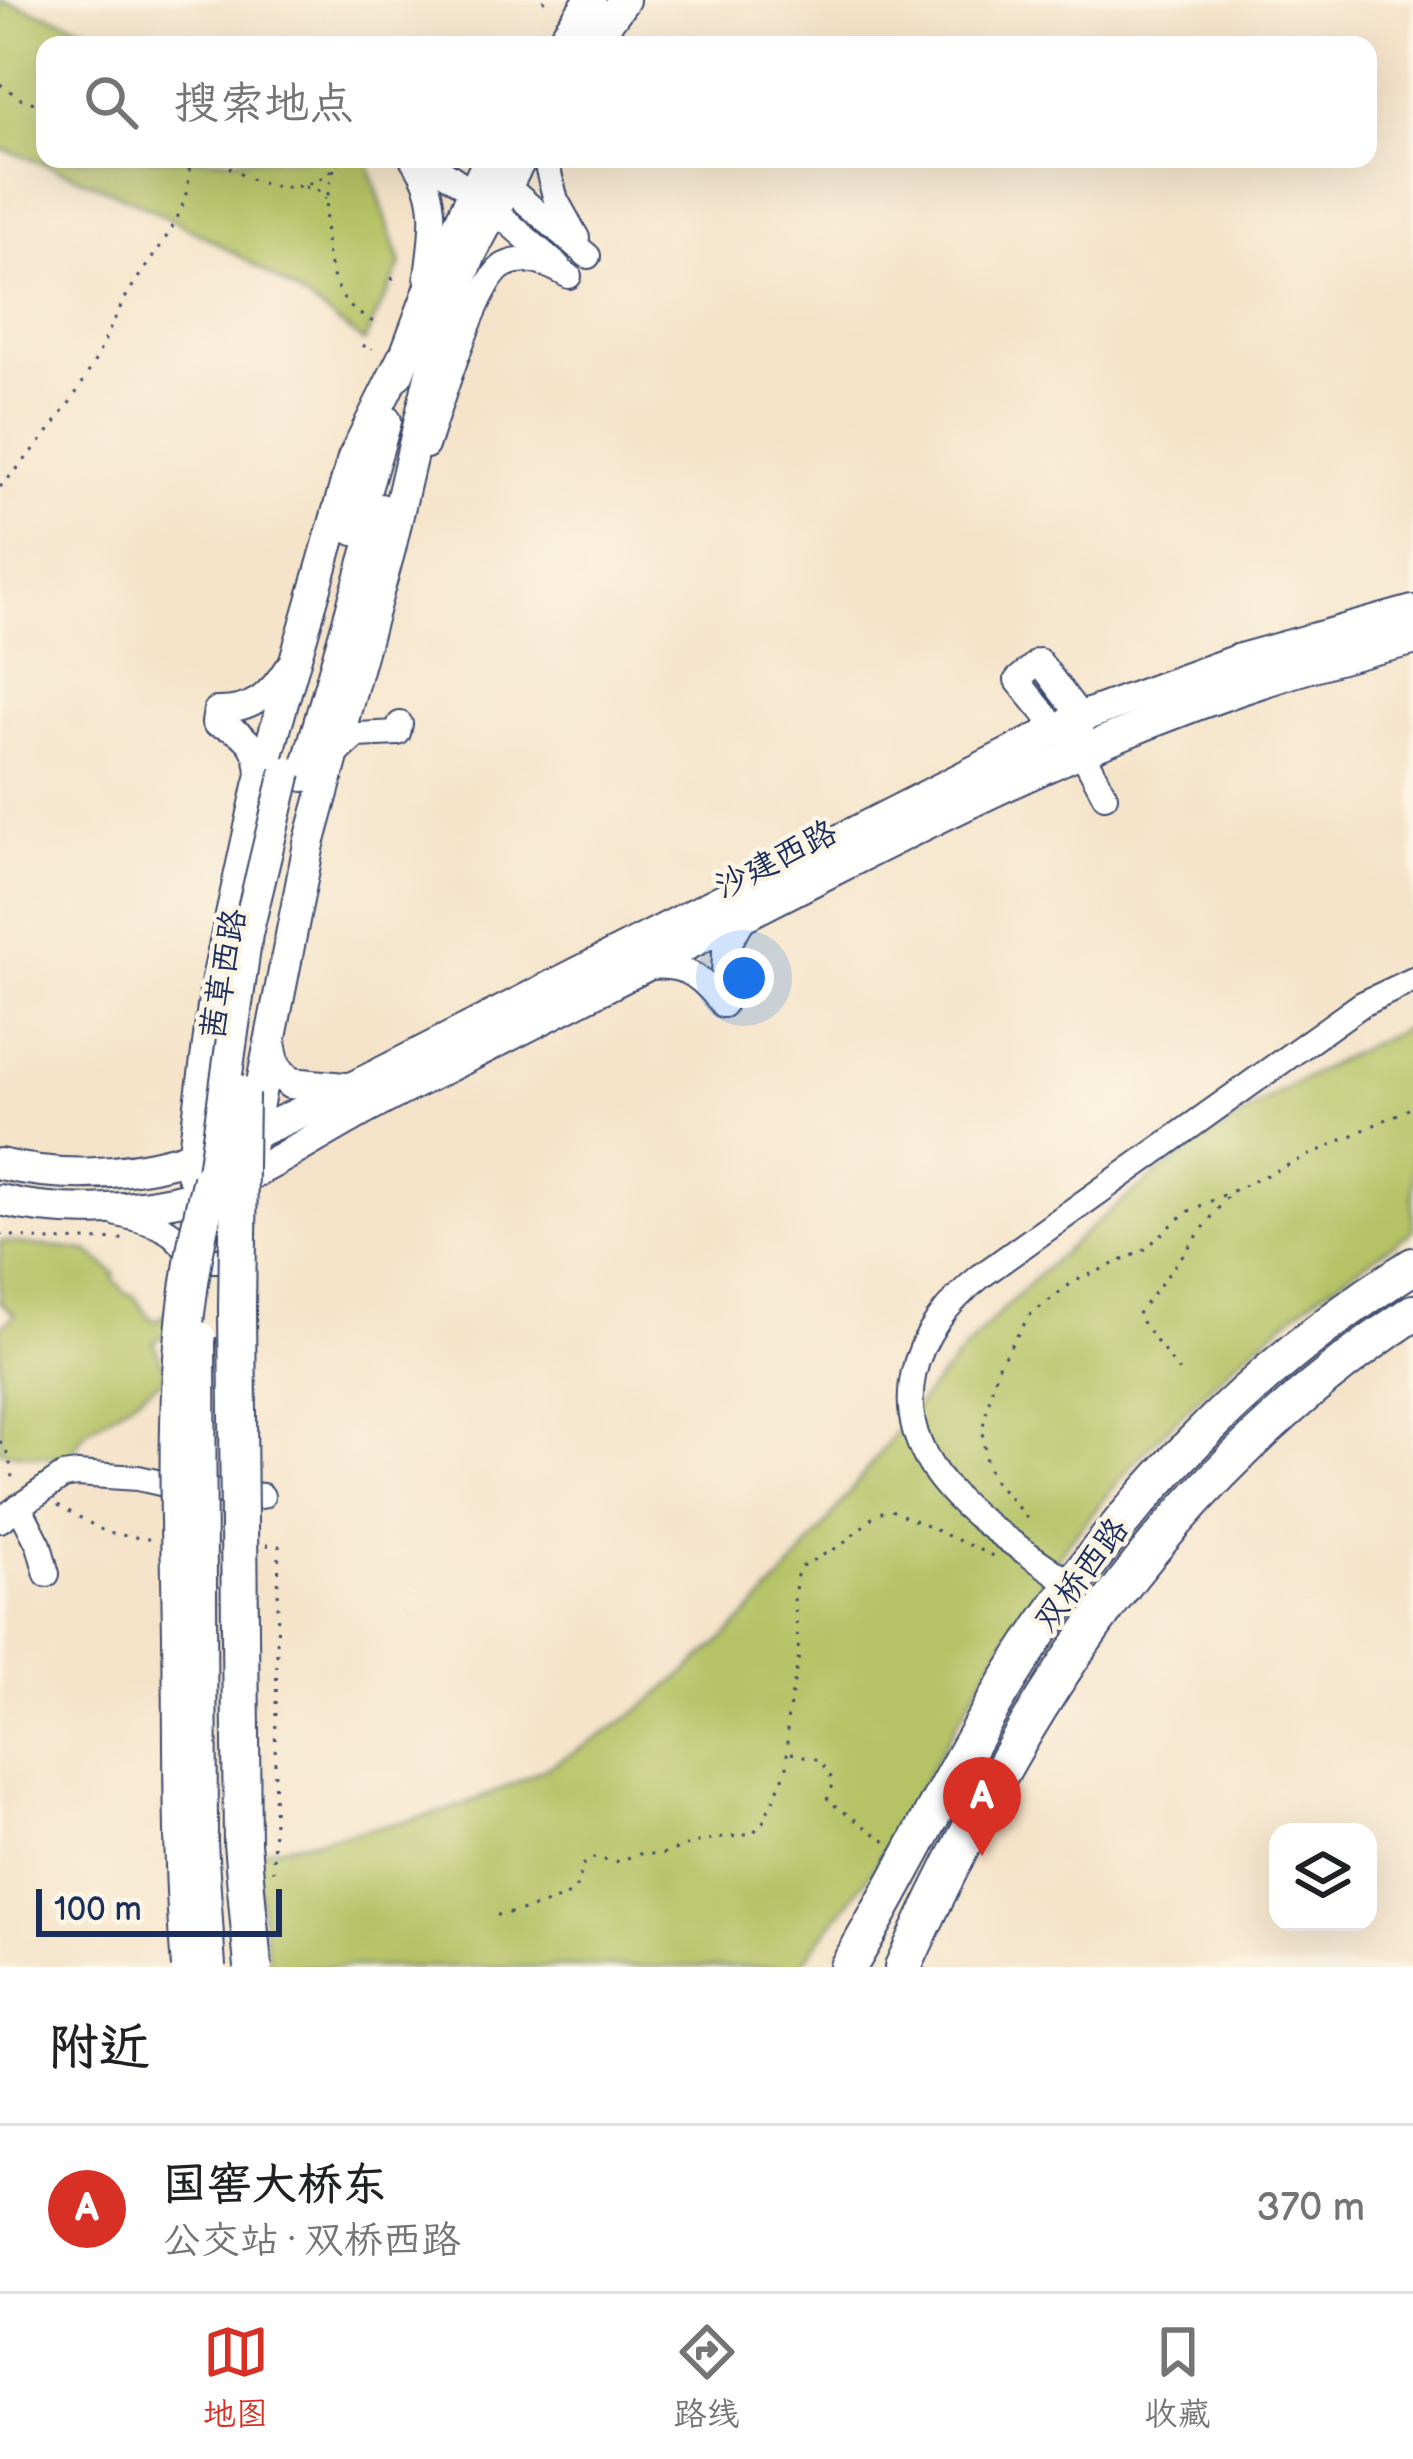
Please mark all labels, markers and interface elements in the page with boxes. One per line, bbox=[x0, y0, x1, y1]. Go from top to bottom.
search box bbox=[36, 36, 1377, 168]
icon: search bbox=[78, 69, 144, 135]
text: 搜索地点 bbox=[174, 77, 354, 132]
street label: 沙建西路 bbox=[708, 812, 844, 908]
street label: 茜草西路 bbox=[193, 906, 255, 1042]
your location bbox=[714, 948, 774, 1008]
street label: 双桥西路 bbox=[1026, 1510, 1138, 1640]
pin: A bbox=[943, 1757, 1021, 1856]
map controls bbox=[1269, 1823, 1377, 1931]
button: layers bbox=[1269, 1823, 1377, 1931]
scale bar bbox=[36, 1883, 282, 1936]
text: 100 m bbox=[54, 1890, 142, 1930]
text: 附近 bbox=[48, 2018, 150, 2079]
text: 国窖大桥东 bbox=[162, 2158, 387, 2213]
text: A bbox=[75, 2185, 99, 2232]
text: 370 m bbox=[1256, 2185, 1365, 2232]
text: 公交站 · 双桥西路 bbox=[162, 2218, 460, 2265]
tab: 地图 bbox=[203, 2319, 269, 2435]
tab: 路线 bbox=[674, 2319, 740, 2435]
tab: 收藏 bbox=[1145, 2319, 1211, 2435]

